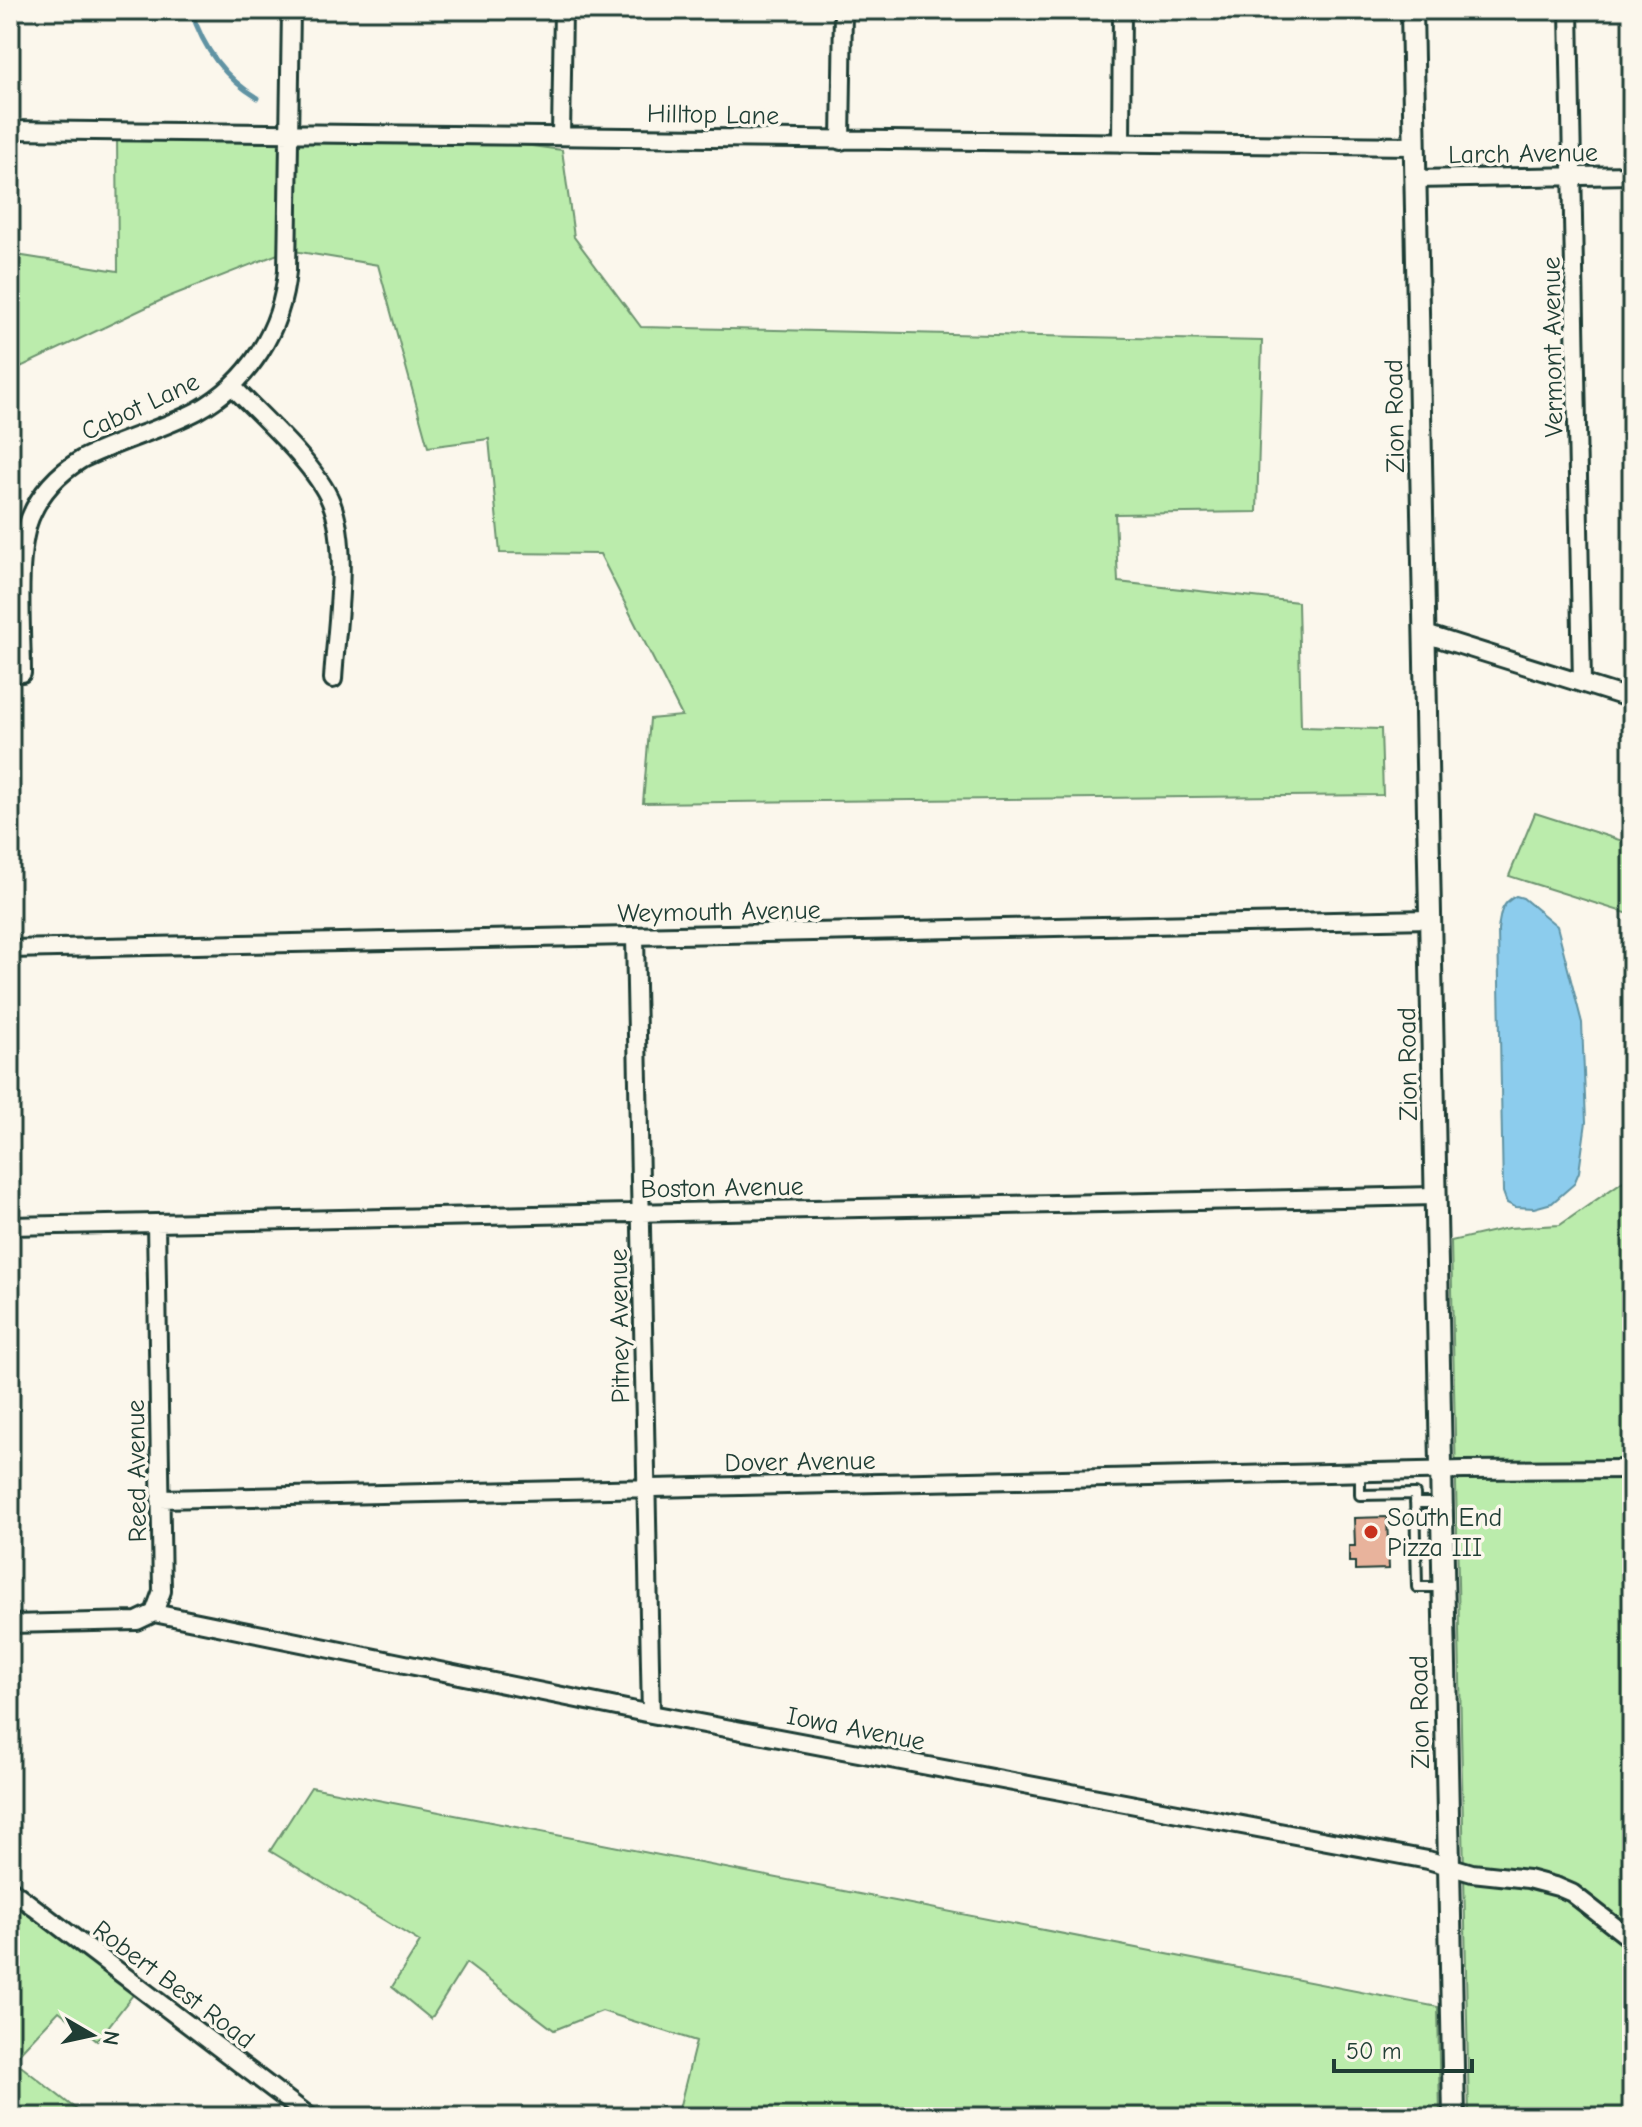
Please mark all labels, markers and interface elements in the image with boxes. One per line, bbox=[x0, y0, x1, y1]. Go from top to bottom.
street label: Hilltop Lane bbox=[647, 99, 779, 131]
street label: Larch Avenue bbox=[1448, 138, 1598, 170]
street label: Vermont Avenue bbox=[1536, 256, 1570, 438]
street label: Zion Road bbox=[1379, 359, 1411, 473]
street label: Cabot Lane bbox=[77, 367, 204, 447]
street label: Weymouth Avenue bbox=[617, 895, 821, 929]
street label: Zion Road bbox=[1392, 1007, 1424, 1121]
street label: Boston Avenue bbox=[640, 1172, 804, 1204]
street label: Pitney Avenue bbox=[604, 1248, 636, 1404]
street label: Reed Avenue bbox=[121, 1399, 153, 1543]
street label: Dover Avenue bbox=[724, 1446, 876, 1478]
place label: South End Pizza III bbox=[1387, 1503, 1502, 1563]
marker: South End Pizza III bbox=[1362, 1523, 1380, 1541]
street label: Zion Road bbox=[1404, 1655, 1436, 1769]
street label: Iowa Avenue bbox=[784, 1701, 927, 1757]
street label: Robert Best Road bbox=[87, 1914, 260, 2055]
north arrow bbox=[52, 1995, 132, 2075]
scale bar bbox=[1334, 2023, 1472, 2073]
text: N bbox=[97, 2029, 125, 2047]
text: 50 m bbox=[1346, 2037, 1402, 2065]

